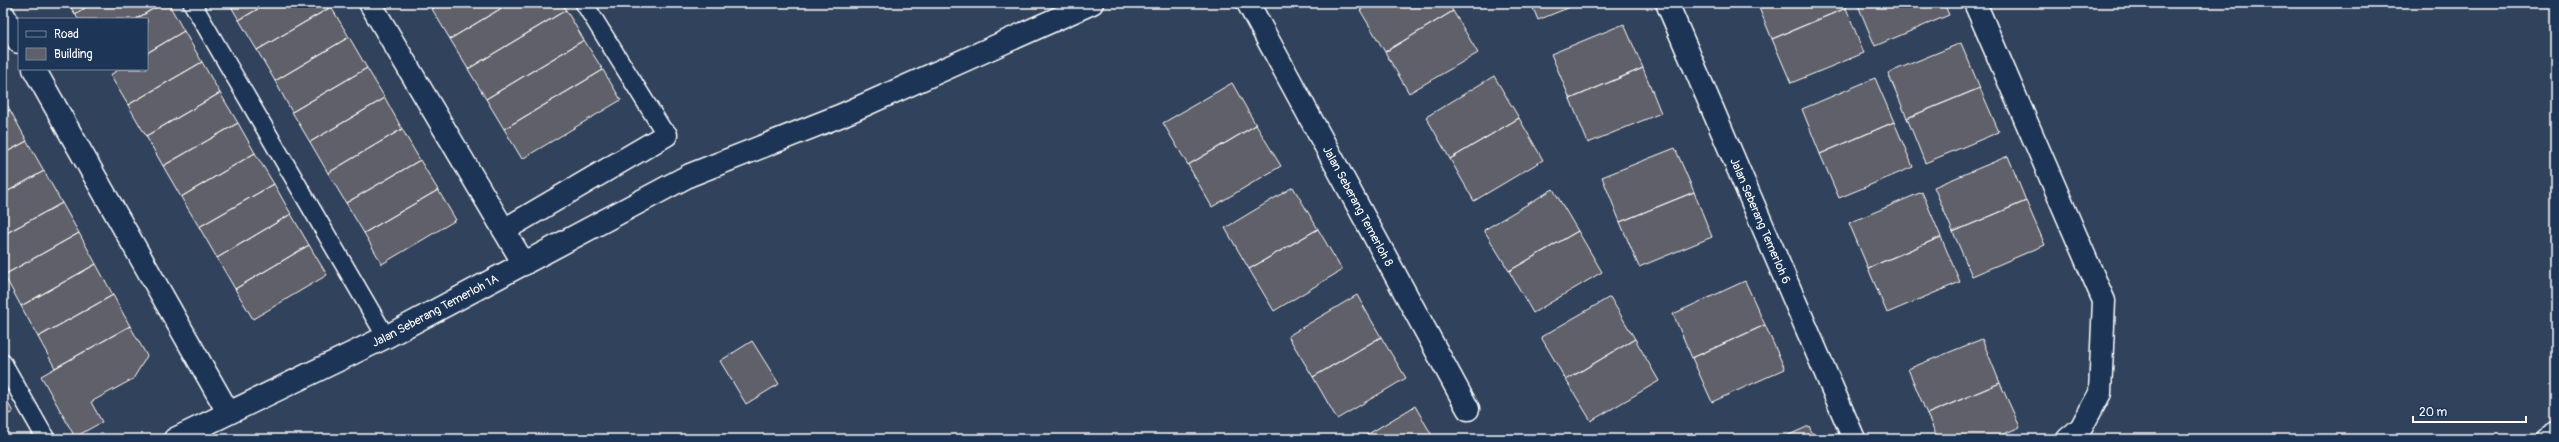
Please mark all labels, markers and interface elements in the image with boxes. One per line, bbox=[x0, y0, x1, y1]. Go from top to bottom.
legend bbox=[18, 18, 148, 70]
text: Road bbox=[54, 27, 79, 42]
text: Building bbox=[54, 47, 93, 62]
street label: Jalan Seberang Temerloh 8 bbox=[1319, 143, 1397, 269]
street label: Jalan Seberang Temerloh 6 bbox=[1727, 155, 1794, 286]
street label: Jalan Seberang Temerloh 1A bbox=[369, 271, 501, 350]
scale bar bbox=[2413, 398, 2526, 424]
text: 20 m bbox=[2419, 405, 2448, 420]

